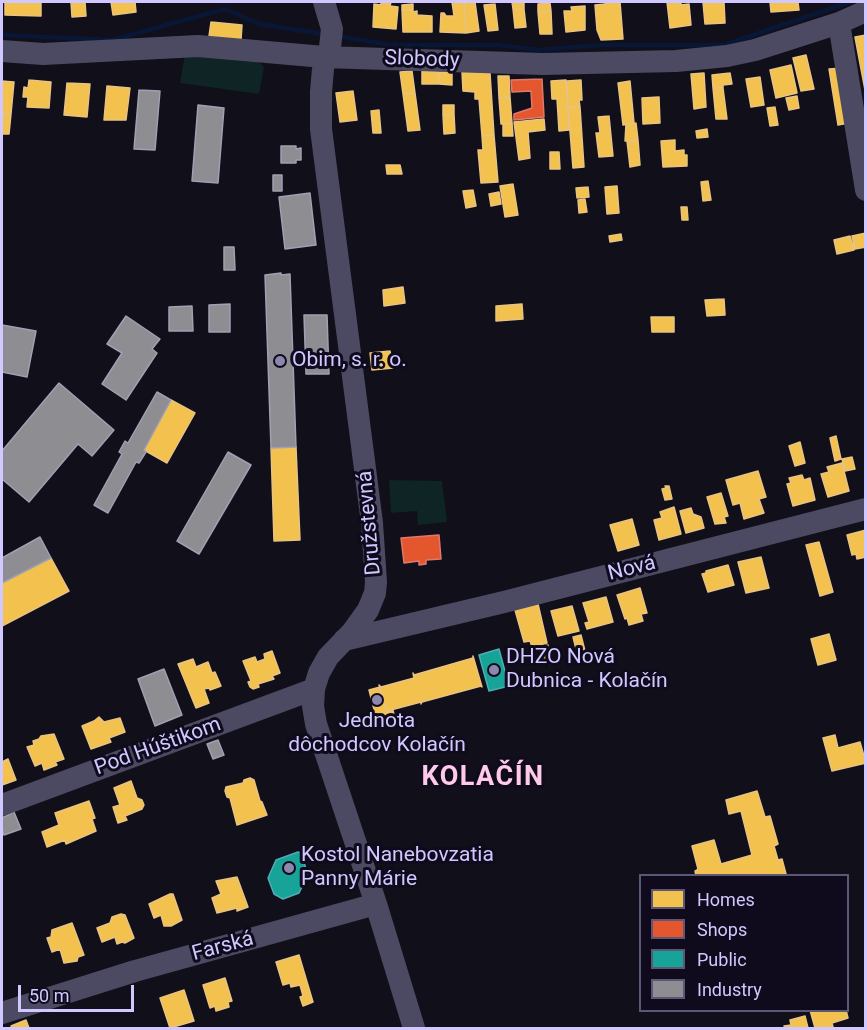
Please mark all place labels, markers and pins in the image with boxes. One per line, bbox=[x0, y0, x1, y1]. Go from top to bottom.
place label: Obim, s. r. o. bbox=[292, 348, 407, 374]
marker: Obim, s. r. o. bbox=[273, 354, 287, 368]
place label: DHZO Nová Dubnica - Kolačín bbox=[506, 645, 668, 695]
marker: DHZO Nová Dubnica - Kolačín bbox=[487, 663, 501, 677]
marker: Jednota dôchodcov Kolačín bbox=[370, 693, 384, 707]
place label: Jednota dôchodcov Kolačín bbox=[288, 709, 466, 759]
place label: Kostol Nanebovzatia Panny Márie bbox=[301, 843, 494, 893]
marker: Kostol Nanebovzatia Panny Márie bbox=[282, 861, 296, 875]

